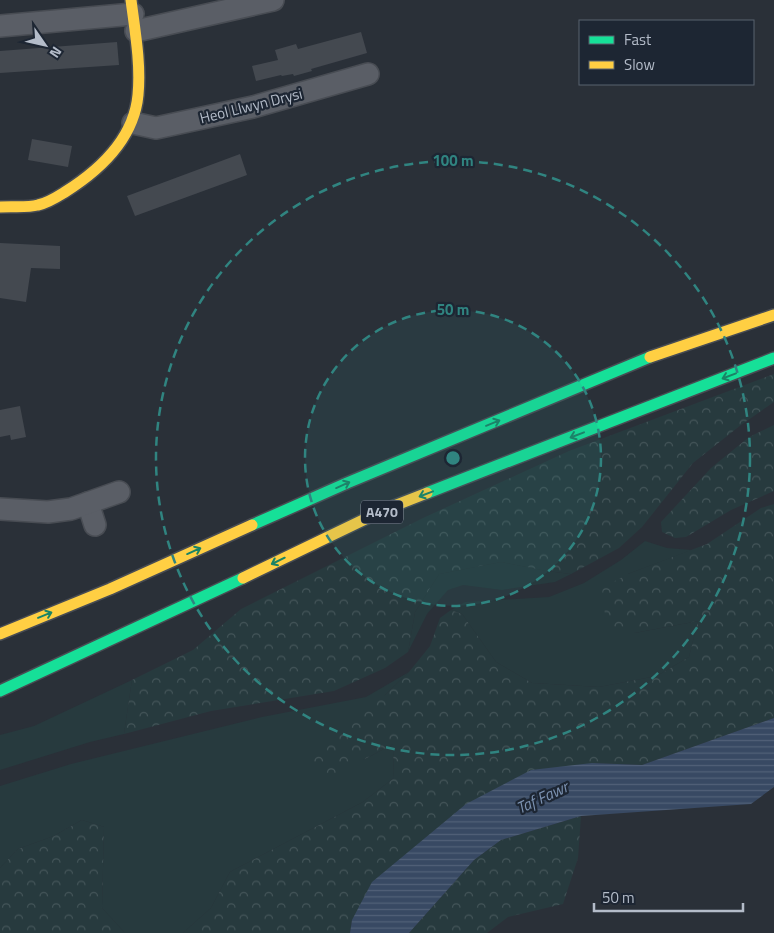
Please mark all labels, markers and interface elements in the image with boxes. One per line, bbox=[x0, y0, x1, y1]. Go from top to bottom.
north arrow bbox=[20, 20, 70, 70]
legend bbox=[579, 20, 754, 85]
text: Fast bbox=[624, 28, 652, 51]
text: N bbox=[45, 43, 68, 62]
text: Slow bbox=[624, 53, 655, 76]
street label: Heol Llwyn Drysi bbox=[197, 82, 305, 129]
text: 100 m bbox=[432, 149, 474, 172]
text: 50 m bbox=[437, 298, 469, 321]
one-way arrow bbox=[721, 372, 737, 381]
one-way arrow bbox=[485, 417, 500, 427]
one-way arrow bbox=[570, 431, 585, 440]
centre of rings bbox=[444, 449, 462, 467]
one-way arrow bbox=[335, 479, 350, 489]
one-way arrow bbox=[419, 490, 434, 499]
road number: A470 bbox=[361, 501, 403, 524]
one-way arrow bbox=[186, 546, 201, 556]
one-way arrow bbox=[271, 557, 286, 566]
one-way arrow bbox=[37, 610, 52, 620]
water label: Taf Fawr bbox=[512, 774, 574, 819]
scale bar bbox=[594, 880, 743, 912]
text: 50 m bbox=[602, 886, 635, 909]

